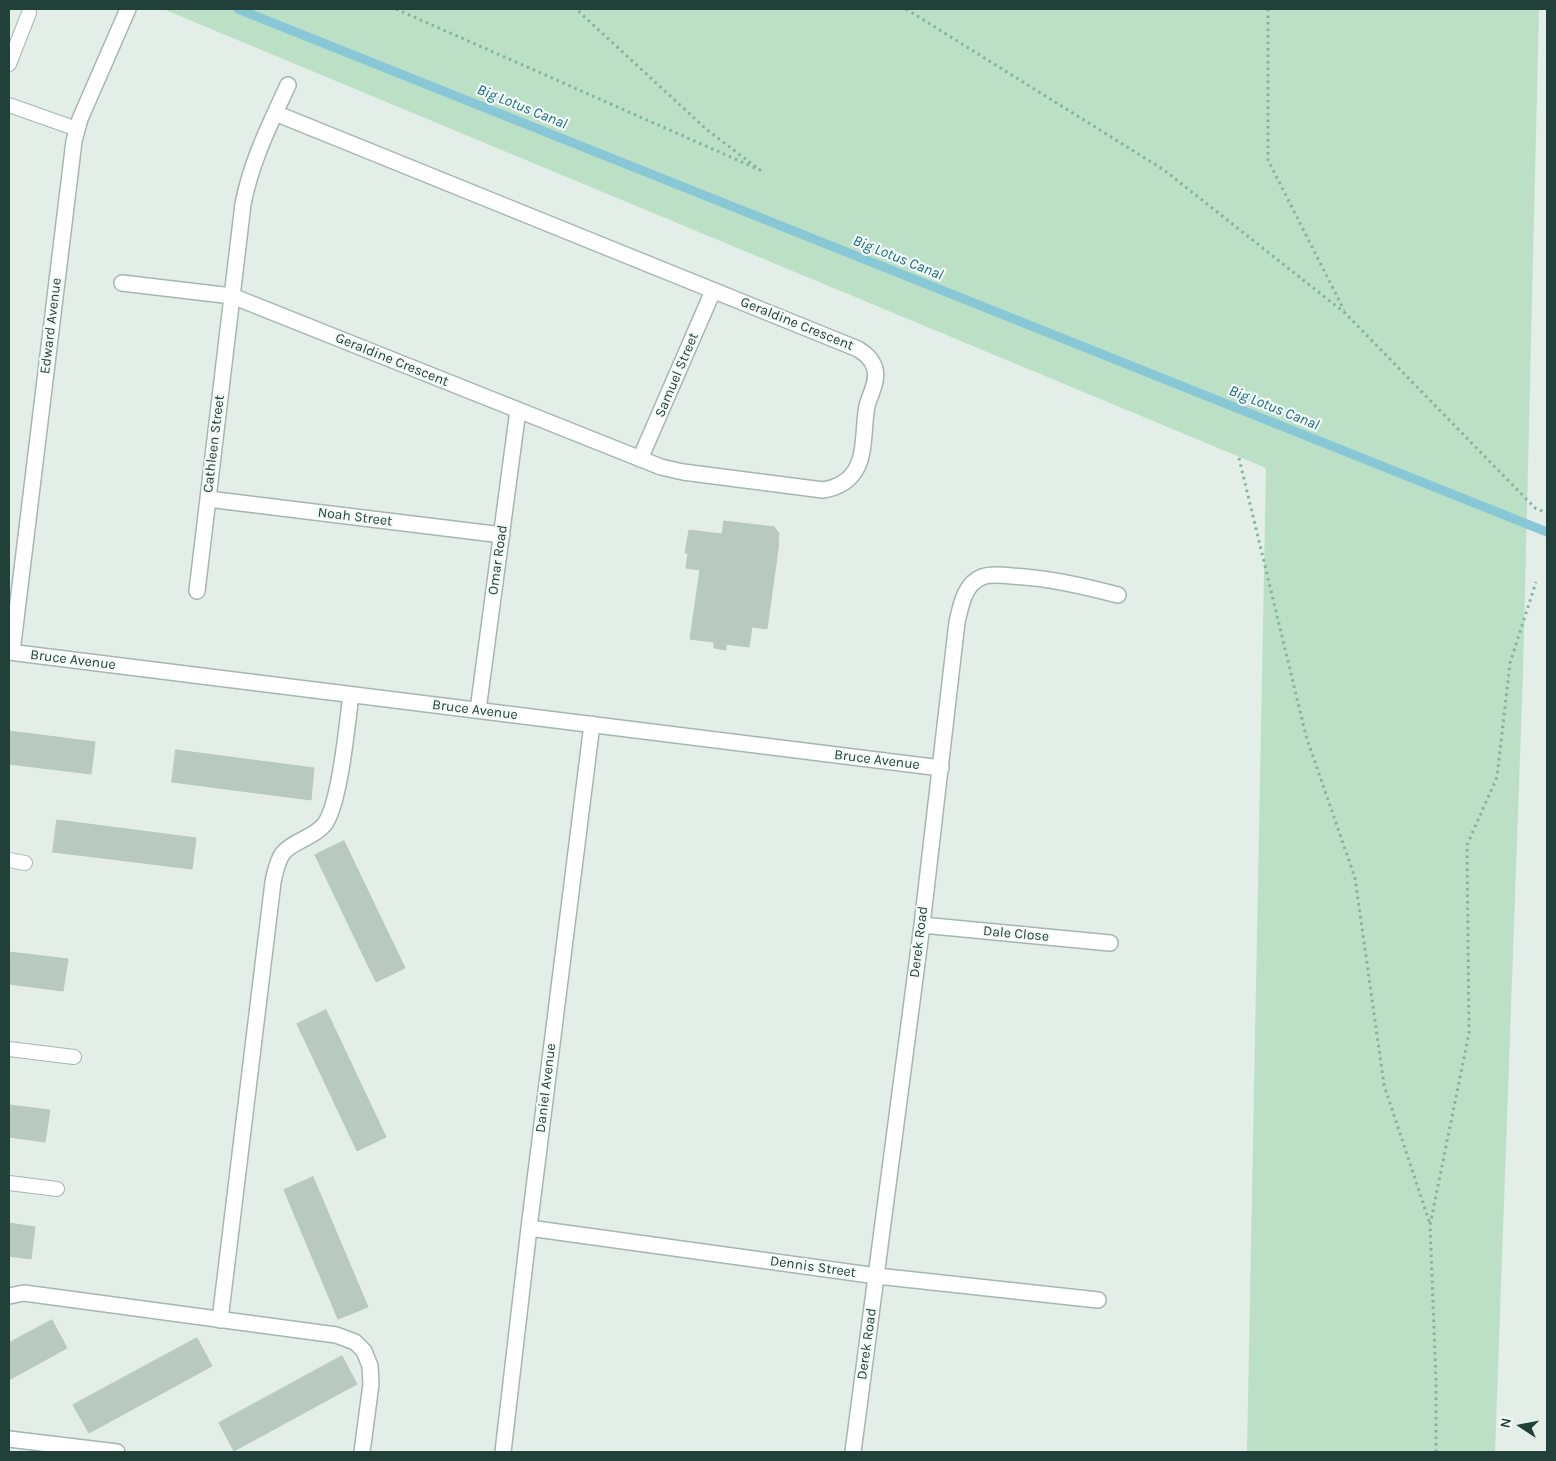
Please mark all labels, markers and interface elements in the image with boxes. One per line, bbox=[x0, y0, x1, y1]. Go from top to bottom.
water label: Big Lotus Canal bbox=[474, 81, 570, 133]
water label: Big Lotus Canal bbox=[850, 232, 946, 284]
street label: Edward Avenue bbox=[37, 277, 65, 375]
street label: Geraldine Crescent bbox=[738, 294, 856, 354]
street label: Geraldine Crescent bbox=[333, 330, 451, 390]
street label: Samuel Street bbox=[652, 330, 702, 420]
water label: Big Lotus Canal bbox=[1226, 382, 1322, 434]
street label: Cathleen Street bbox=[200, 394, 228, 494]
street label: Noah Street bbox=[317, 504, 393, 530]
street label: Omar Road bbox=[485, 524, 511, 596]
street label: Bruce Avenue bbox=[29, 646, 117, 674]
street label: Bruce Avenue bbox=[431, 696, 519, 724]
street label: Bruce Avenue bbox=[833, 746, 921, 774]
street label: Derek Road bbox=[906, 905, 932, 979]
street label: Dale Close bbox=[982, 923, 1050, 945]
street label: Daniel Avenue bbox=[532, 1042, 560, 1134]
street label: Dennis Street bbox=[769, 1253, 857, 1281]
street label: Derek Road bbox=[854, 1307, 880, 1381]
north arrow bbox=[1496, 1401, 1546, 1451]
text: N bbox=[1496, 1416, 1515, 1430]

